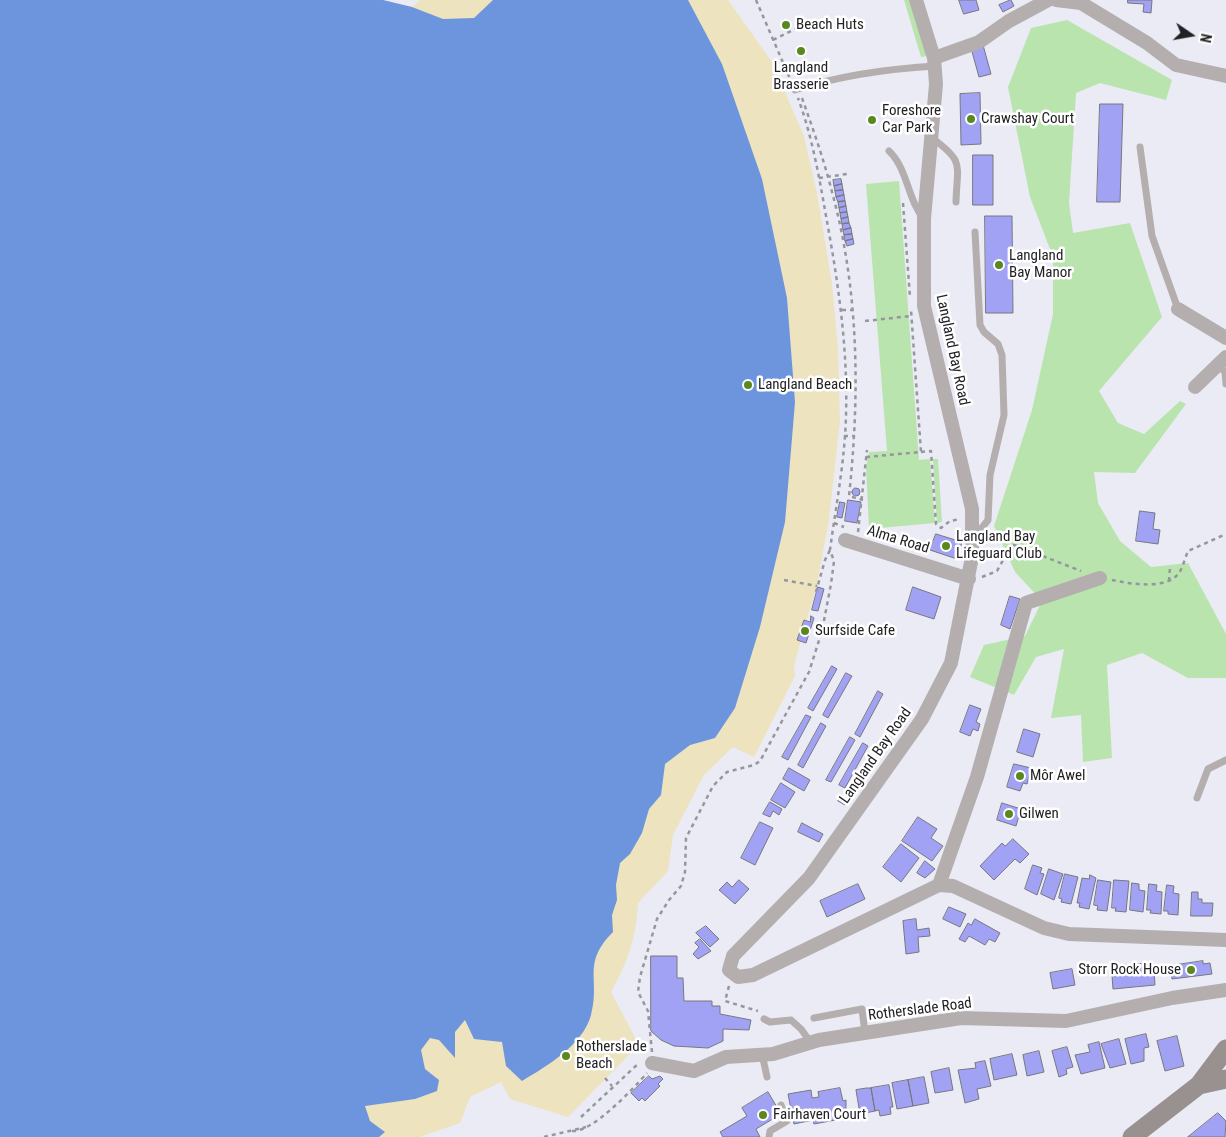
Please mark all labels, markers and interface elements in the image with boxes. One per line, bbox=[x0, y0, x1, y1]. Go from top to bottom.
north arrow bbox=[1166, 10, 1216, 60]
place label: Beach Huts bbox=[796, 16, 864, 34]
marker: Beach Huts bbox=[780, 19, 792, 31]
text: N bbox=[1197, 32, 1214, 44]
marker: Langland Brasserie bbox=[795, 45, 807, 57]
place label: Langland Brasserie bbox=[773, 59, 829, 94]
place label: Foreshore Car Park bbox=[882, 102, 941, 137]
place label: Crawshay Court bbox=[981, 110, 1074, 128]
marker: Crawshay Court bbox=[965, 113, 977, 125]
marker: Foreshore Car Park bbox=[866, 114, 878, 126]
place label: Langland Bay Manor bbox=[1009, 247, 1072, 282]
marker: Langland Bay Manor bbox=[993, 259, 1005, 271]
street label: Langland Bay Road bbox=[931, 293, 973, 407]
place label: Langland Beach bbox=[758, 376, 852, 394]
marker: Langland Beach bbox=[742, 379, 754, 391]
street label: Alma Road bbox=[865, 522, 931, 558]
place label: Langland Bay Lifeguard Club bbox=[956, 528, 1042, 563]
marker: Langland Bay Lifeguard Club bbox=[940, 540, 952, 552]
place label: Surfside Cafe bbox=[815, 622, 895, 640]
marker: Surfside Cafe bbox=[799, 625, 811, 637]
street label: Langland Bay Road bbox=[836, 705, 916, 807]
place label: Môr Awel bbox=[1030, 767, 1086, 785]
marker: Môr Awel bbox=[1014, 770, 1026, 782]
place label: Gilwen bbox=[1019, 805, 1059, 823]
marker: Gilwen bbox=[1003, 808, 1015, 820]
place label: Storr Rock House bbox=[1078, 961, 1181, 979]
marker: Storr Rock House bbox=[1185, 964, 1197, 976]
street label: Rotherslade Road bbox=[867, 995, 973, 1025]
place label: Rotherslade Beach bbox=[576, 1038, 647, 1073]
marker: Rotherslade Beach bbox=[560, 1050, 572, 1062]
place label: Fairhaven Court bbox=[773, 1106, 866, 1124]
marker: Fairhaven Court bbox=[757, 1109, 769, 1121]

